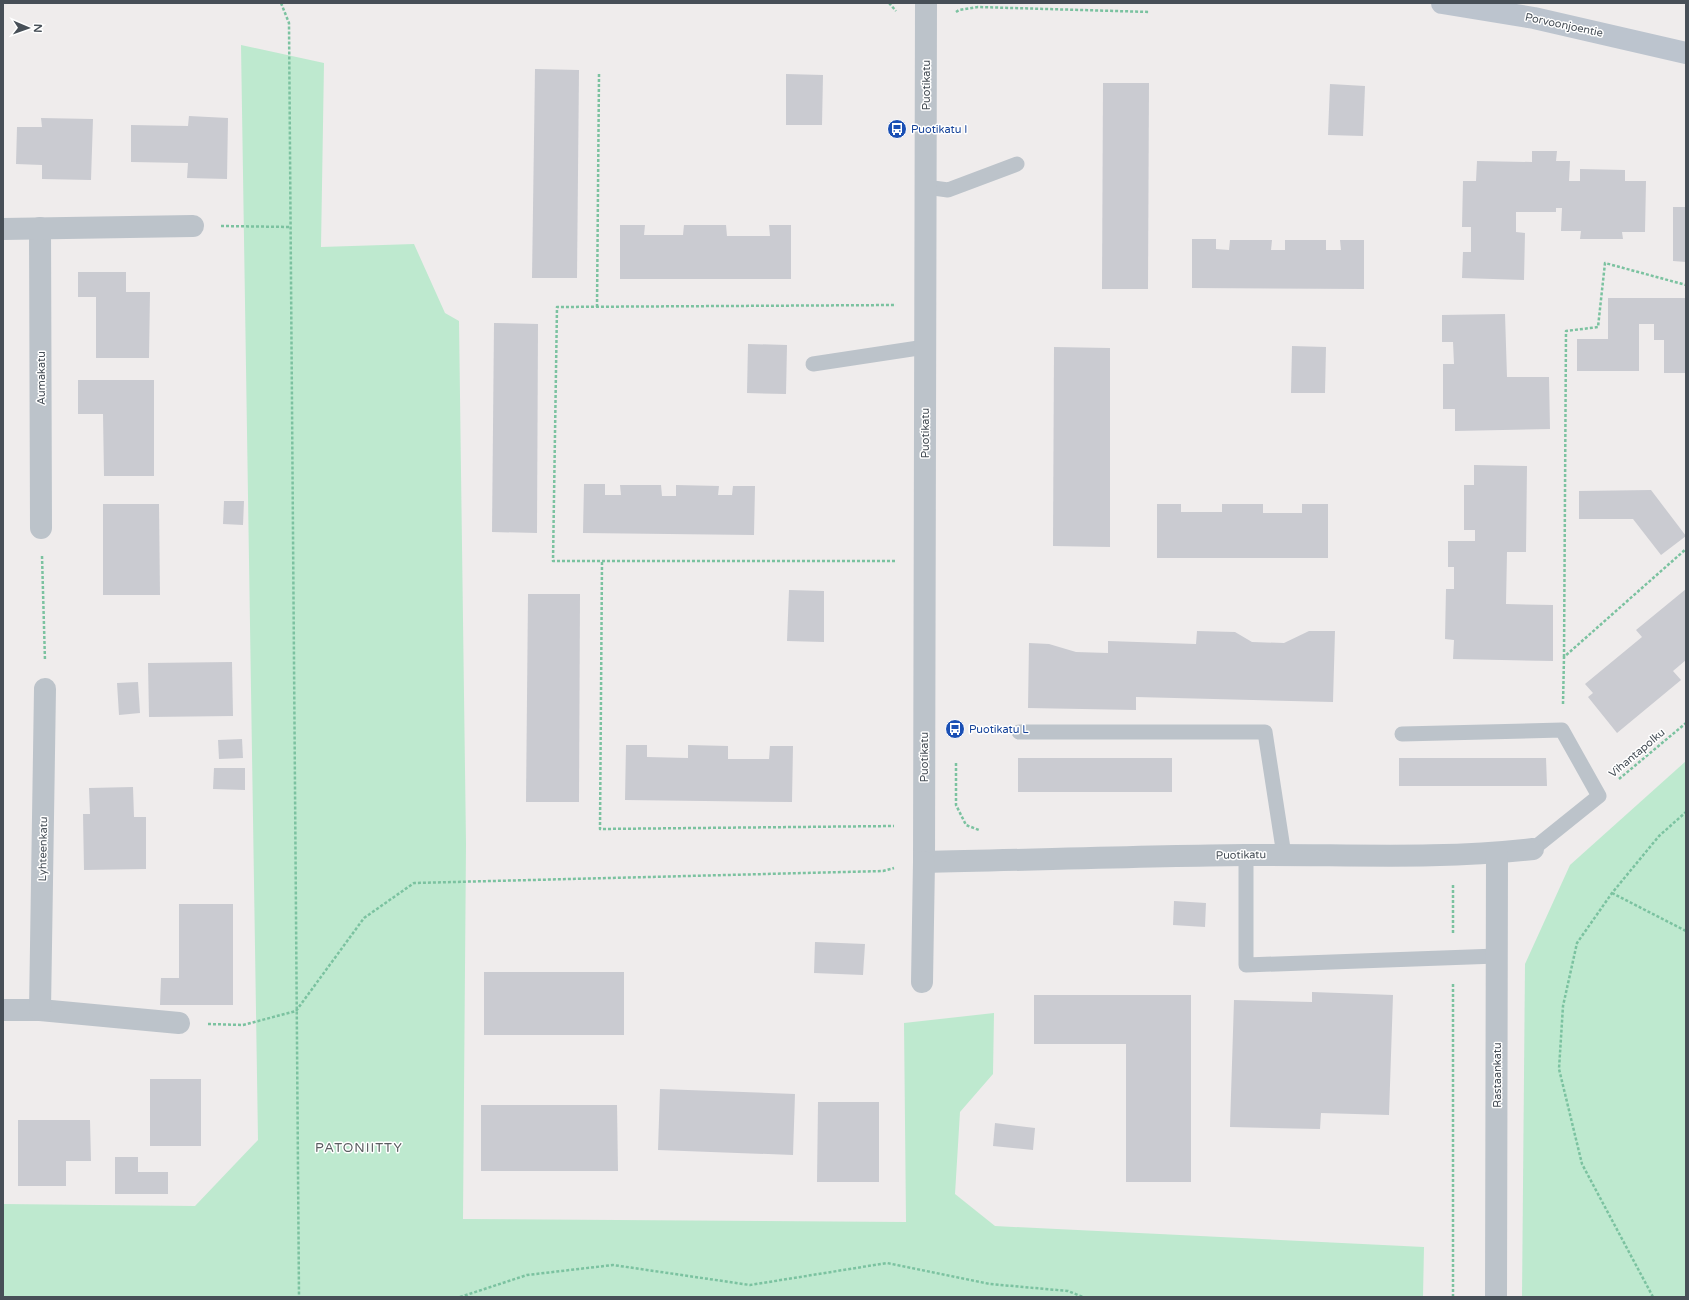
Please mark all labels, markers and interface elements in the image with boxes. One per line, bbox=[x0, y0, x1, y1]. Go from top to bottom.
north arrow bbox=[8, 8, 48, 48]
street label: Porvoonjoentie bbox=[1524, 10, 1604, 40]
text: N bbox=[31, 24, 44, 33]
street label: Puotikatu bbox=[920, 60, 933, 110]
bus stop icon: Puotikatu I bbox=[886, 118, 908, 140]
place label: Puotikatu I bbox=[911, 123, 967, 136]
street label: Aumakatu bbox=[35, 351, 48, 405]
street label: Puotikatu bbox=[919, 408, 932, 458]
bus stop icon: Puotikatu L bbox=[944, 718, 966, 740]
place label: Puotikatu L bbox=[969, 723, 1029, 736]
street label: Vihantapolku bbox=[1606, 726, 1668, 780]
street label: Puotikatu bbox=[918, 732, 931, 782]
street label: Lyhteenkatu bbox=[36, 816, 50, 882]
street label: Puotikatu bbox=[1216, 848, 1266, 862]
street label: Rastaankatu bbox=[1491, 1042, 1504, 1108]
district label: PATONIITTY bbox=[315, 1140, 403, 1156]

